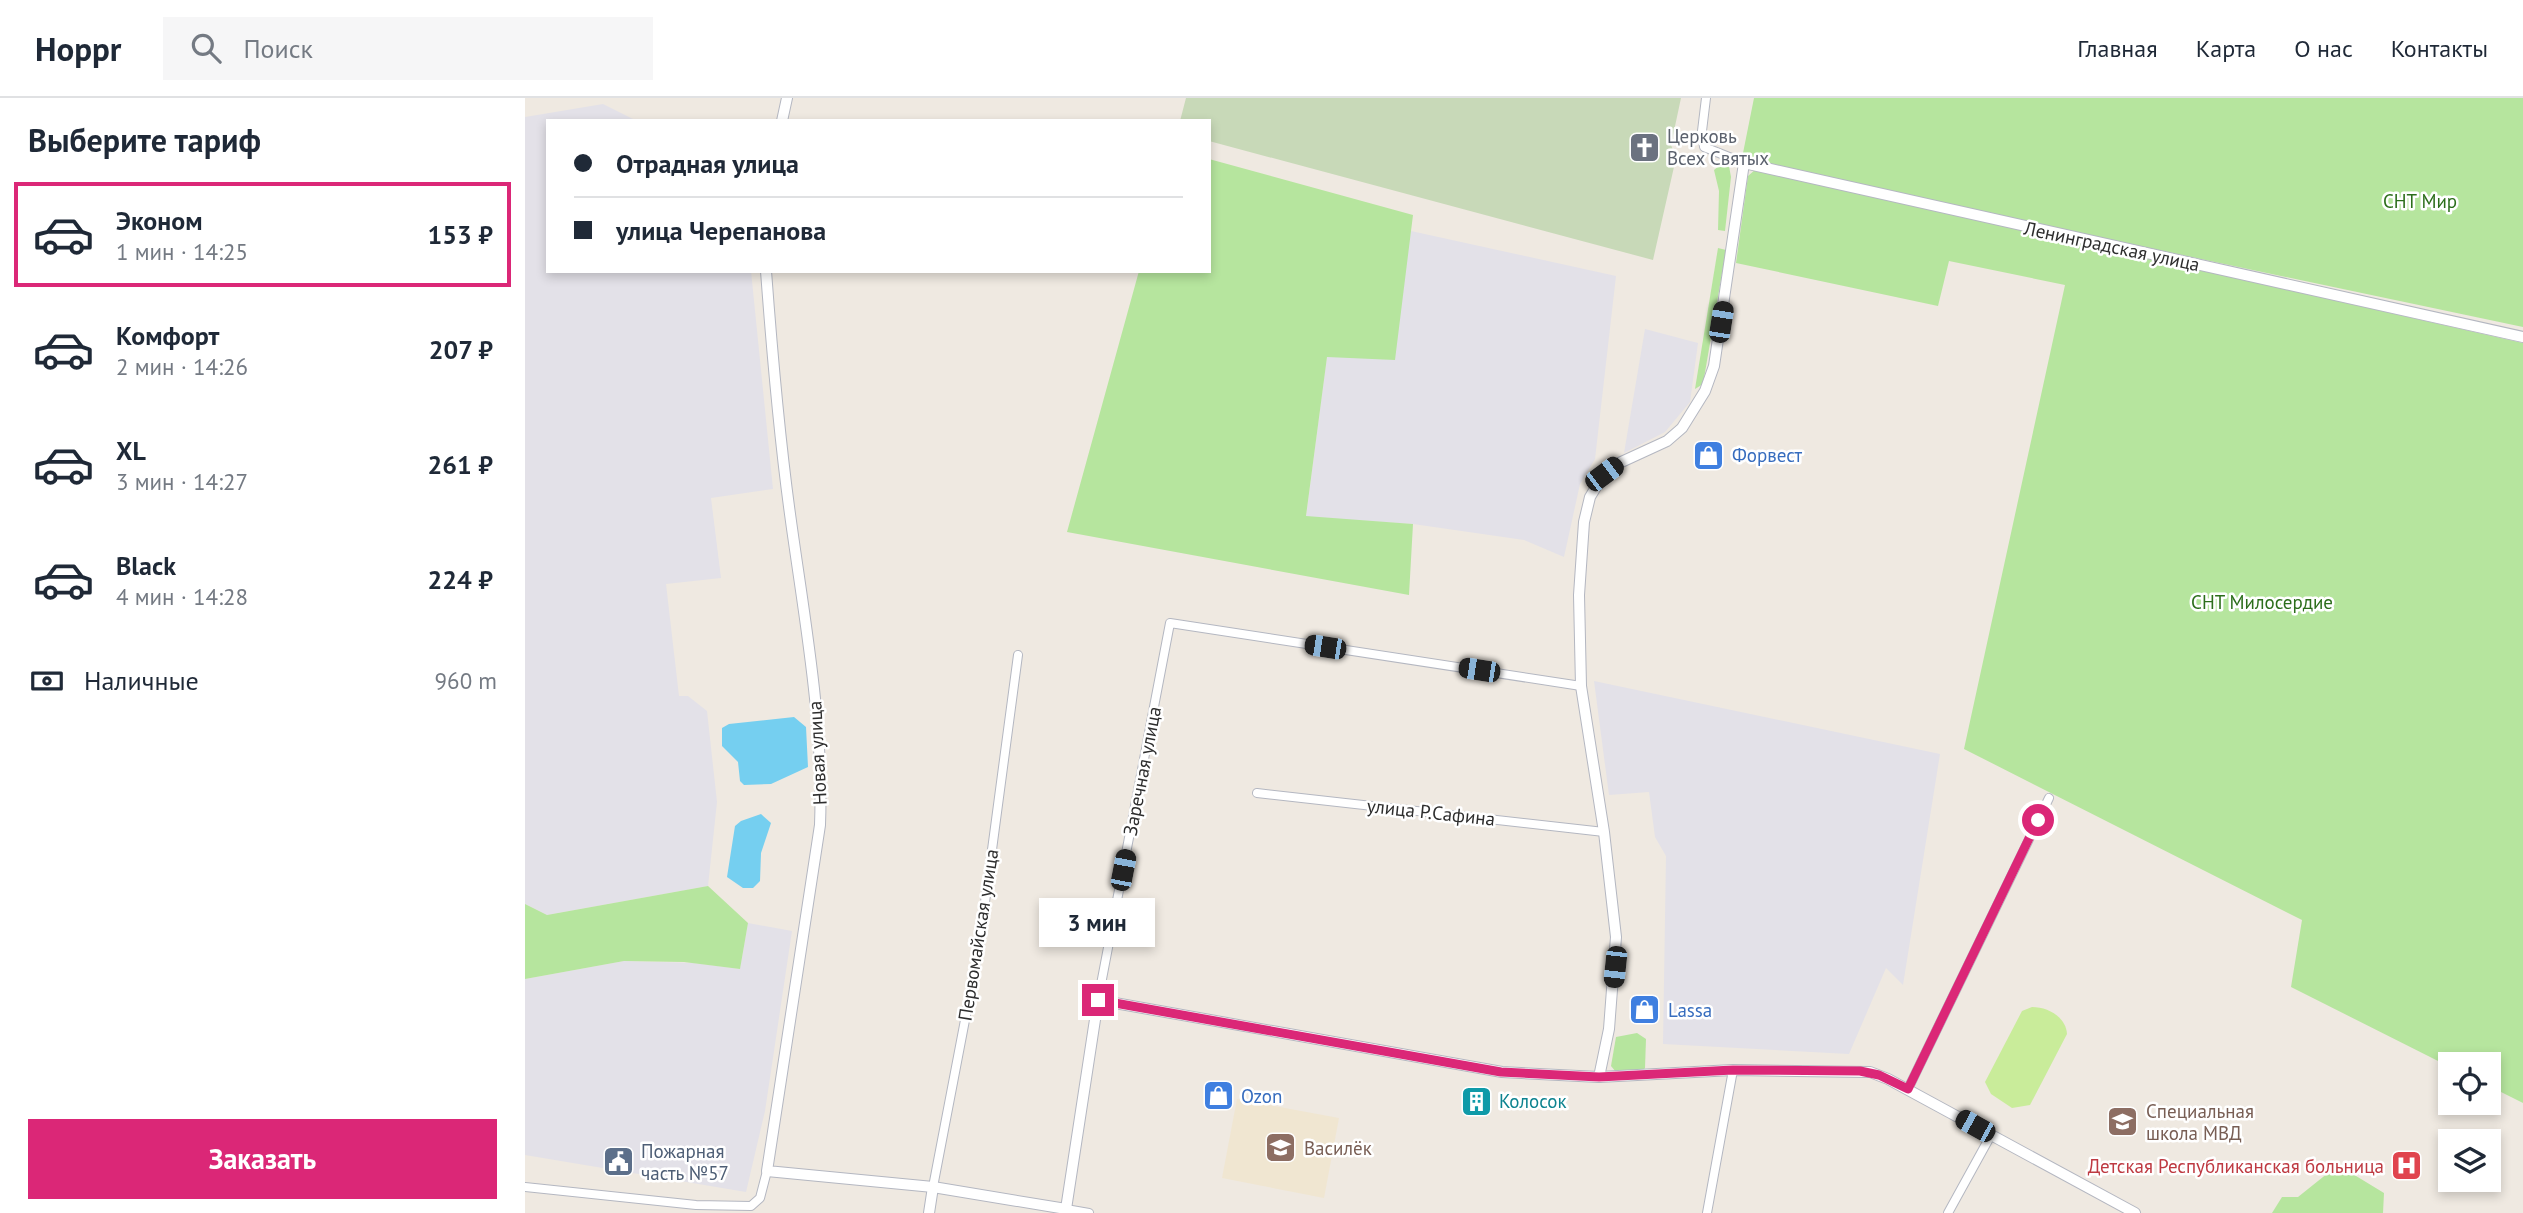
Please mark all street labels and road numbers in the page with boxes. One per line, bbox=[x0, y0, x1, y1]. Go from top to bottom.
street label: Ленинградская улица bbox=[2021, 215, 2202, 276]
street label: Новая улица bbox=[802, 700, 832, 806]
street label: Заречная улица bbox=[1118, 704, 1166, 838]
street label: улица Р.Сафина bbox=[1366, 793, 1496, 831]
street label: Первомайская улица bbox=[953, 847, 1003, 1023]

